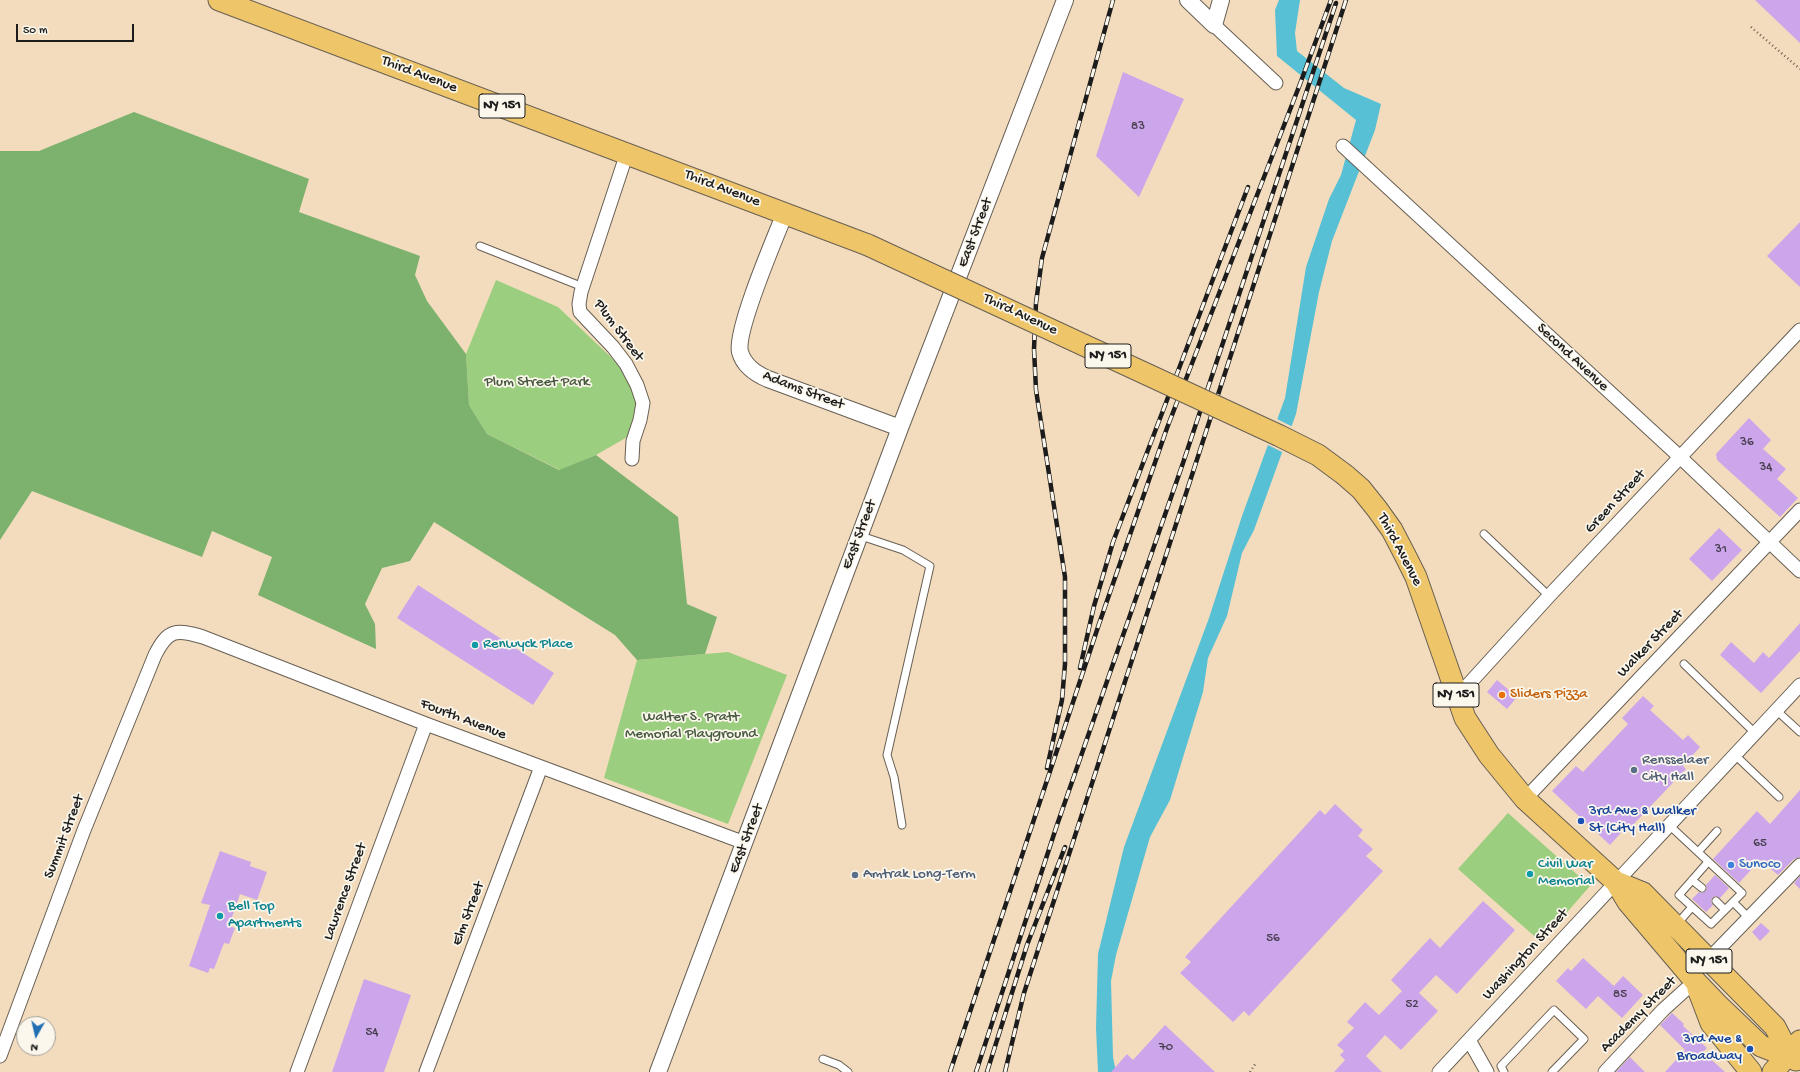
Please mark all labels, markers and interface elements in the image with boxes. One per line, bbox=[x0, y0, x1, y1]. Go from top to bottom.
scale bar bbox=[18, 16, 136, 42]
text: 50 m bbox=[23, 24, 48, 38]
street label: Third Avenue bbox=[379, 52, 459, 98]
road number: NY 151 bbox=[479, 94, 525, 118]
house number: 83 bbox=[1131, 119, 1145, 135]
street label: Third Avenue bbox=[682, 166, 762, 212]
street label: East Street bbox=[955, 196, 997, 270]
street label: Third Avenue bbox=[980, 290, 1060, 340]
street label: Plum Street bbox=[589, 297, 647, 365]
street label: Second Avenue bbox=[1532, 320, 1612, 396]
road number: NY 151 bbox=[1085, 344, 1131, 368]
street label: Adams Street bbox=[760, 367, 846, 415]
park label: Plum Street Park bbox=[485, 374, 589, 392]
house number: 36 bbox=[1740, 435, 1754, 451]
house number: 34 bbox=[1760, 460, 1772, 476]
street label: Green Street bbox=[1582, 466, 1650, 538]
street label: East Street bbox=[839, 498, 881, 572]
street label: Third Avenue bbox=[1372, 511, 1426, 589]
house number: 31 bbox=[1715, 542, 1727, 558]
street label: Walker Street bbox=[1614, 606, 1688, 682]
place label: Renwyck Place bbox=[483, 636, 573, 654]
marker: Renwyck Place bbox=[470, 640, 480, 650]
road number: NY 151 bbox=[1433, 683, 1479, 707]
place label: Sliders Pizza bbox=[1510, 686, 1588, 704]
marker: Sliders Pizza bbox=[1497, 690, 1507, 700]
street label: Fourth Avenue bbox=[417, 695, 509, 745]
park label: Walter S. Pratt Memorial Playground bbox=[625, 709, 757, 744]
place label: Rensselaer City Hall bbox=[1642, 752, 1708, 787]
marker: Rensselaer City Hall bbox=[1629, 765, 1639, 775]
street label: Summit Street bbox=[41, 793, 89, 881]
street label: East Street bbox=[726, 802, 768, 876]
place label: 3rd Ave & Walker St (City Hall) bbox=[1589, 803, 1696, 838]
marker: 3rd Ave & Walker St (City Hall) bbox=[1576, 816, 1586, 826]
house number: 65 bbox=[1753, 836, 1767, 852]
street label: Lawrence Street bbox=[320, 841, 372, 943]
place label: Civil War Memorial bbox=[1538, 856, 1595, 891]
place label: Sunoco bbox=[1739, 856, 1781, 874]
marker: Sunoco bbox=[1726, 860, 1736, 870]
place label: Amtrak Long-Term bbox=[863, 866, 976, 884]
marker: Civil War Memorial bbox=[1525, 869, 1535, 879]
marker: Amtrak Long-Term bbox=[850, 870, 860, 880]
street label: Elm Street bbox=[449, 880, 489, 948]
place label: Bell Top Apartments bbox=[228, 898, 301, 933]
street label: Washington Street bbox=[1479, 906, 1573, 1004]
marker: Bell Top Apartments bbox=[215, 911, 225, 921]
house number: 56 bbox=[1266, 931, 1280, 947]
road number: NY 151 bbox=[1686, 949, 1732, 973]
street label: Academy Street bbox=[1597, 973, 1681, 1057]
house number: 85 bbox=[1613, 987, 1627, 1003]
house number: 52 bbox=[1405, 997, 1419, 1013]
north arrow bbox=[16, 1016, 56, 1056]
house number: 54 bbox=[366, 1025, 378, 1041]
place label: 3rd Ave & Broadway bbox=[1677, 1031, 1742, 1066]
text: N bbox=[30, 1040, 39, 1053]
house number: 70 bbox=[1159, 1040, 1173, 1056]
marker: 3rd Ave & Broadway bbox=[1745, 1044, 1755, 1054]

